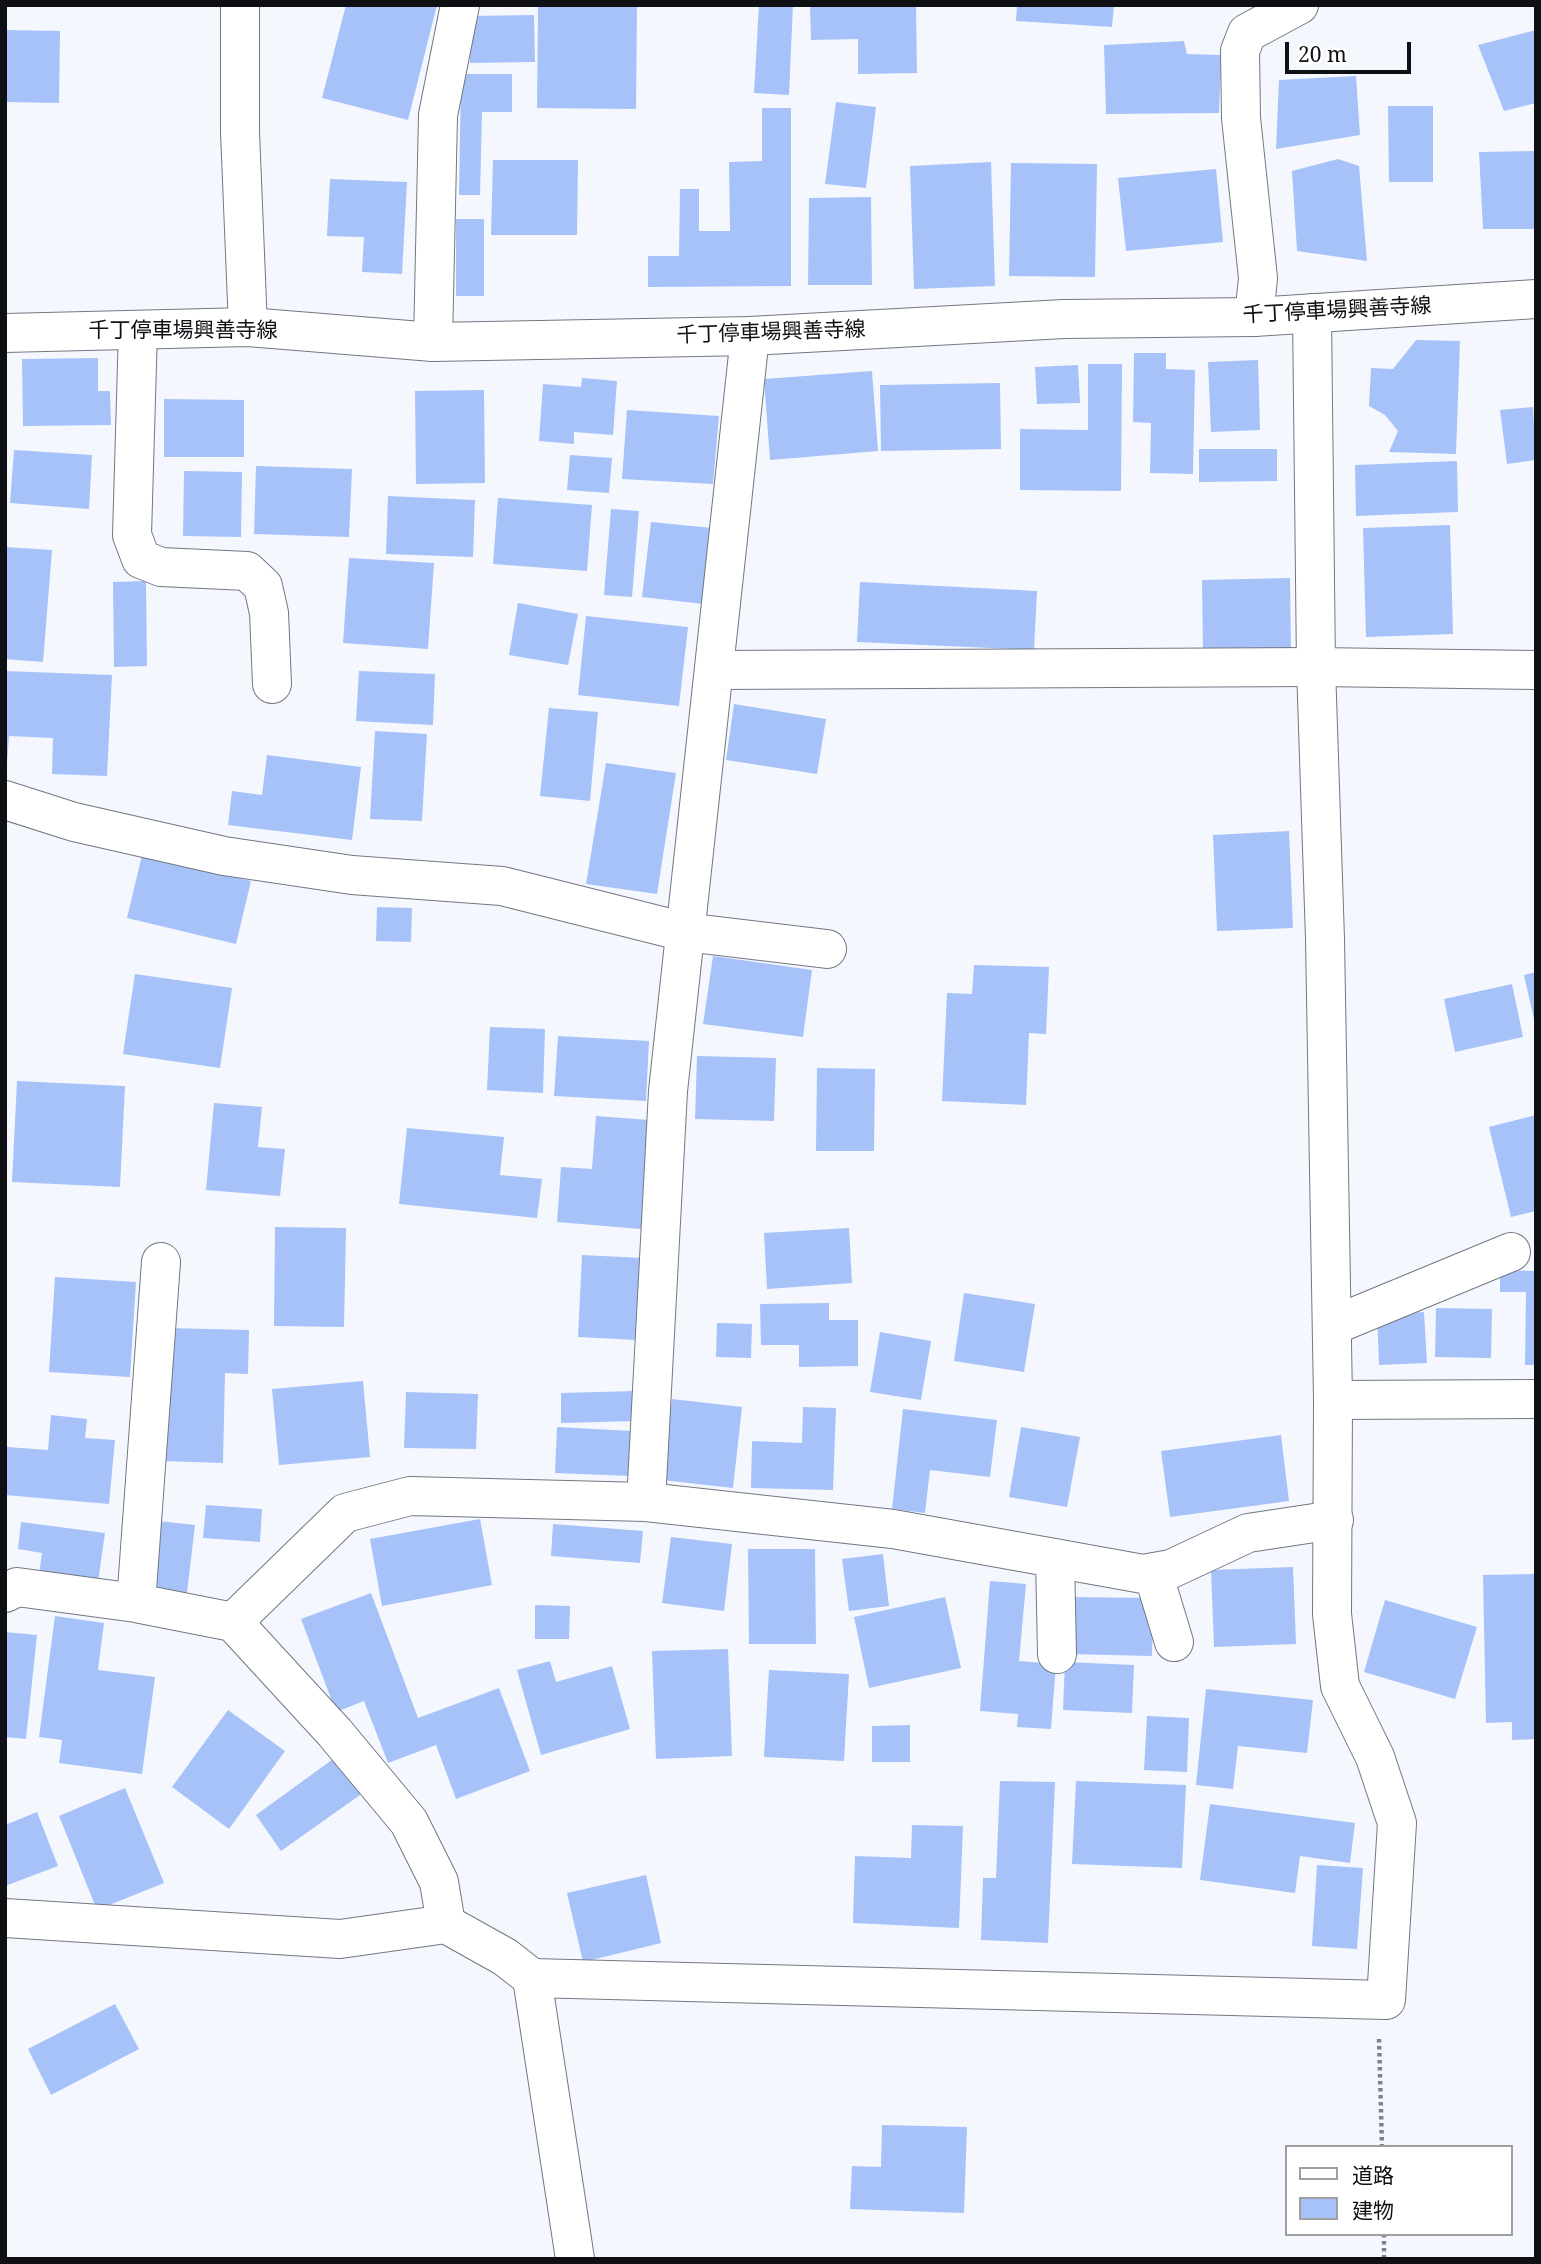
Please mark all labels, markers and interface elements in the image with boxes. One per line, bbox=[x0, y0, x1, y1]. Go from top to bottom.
scale bar bbox=[1289, 28, 1415, 72]
text: 20 m bbox=[1298, 40, 1347, 68]
street label: 千丁停車場興善寺線 bbox=[1242, 293, 1432, 329]
street label: 千丁停車場興善寺線 bbox=[676, 317, 866, 349]
street label: 千丁停車場興善寺線 bbox=[89, 318, 277, 344]
legend bbox=[1286, 2145, 1513, 2236]
text: 道路 bbox=[1352, 2161, 1394, 2189]
text: 建物 bbox=[1352, 2196, 1394, 2224]

